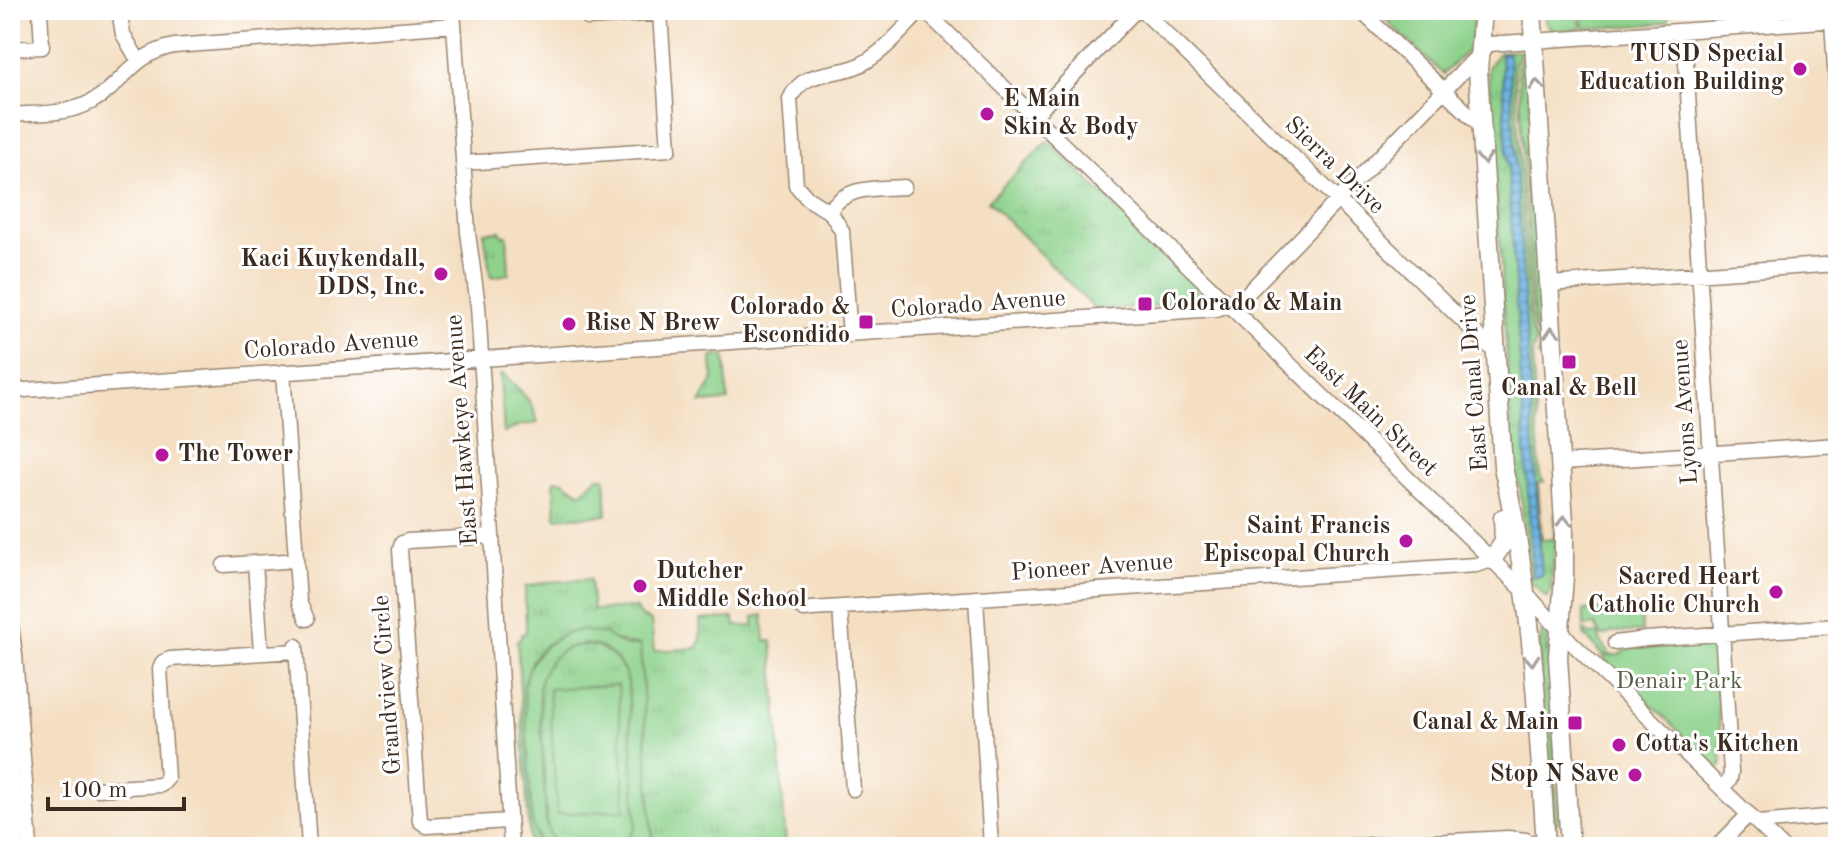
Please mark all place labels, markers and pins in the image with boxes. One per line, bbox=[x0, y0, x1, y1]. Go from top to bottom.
place label: TUSD Special Education Building bbox=[1579, 43, 1785, 95]
marker: TUSD Special Education Building bbox=[1791, 60, 1809, 78]
place label: E Main Skin & Body bbox=[1003, 88, 1139, 140]
marker: E Main Skin & Body bbox=[978, 105, 996, 123]
place label: Kaci Kuykendall, DDS, Inc. bbox=[240, 248, 425, 300]
marker: Kaci Kuykendall, DDS, Inc. bbox=[432, 265, 450, 283]
place label: Colorado & Main bbox=[1161, 292, 1342, 316]
marker: Colorado & Main bbox=[1136, 295, 1154, 313]
place label: Colorado & Escondido bbox=[729, 296, 850, 348]
place label: Rise N Brew bbox=[585, 312, 721, 336]
marker: Colorado & Escondido bbox=[857, 313, 875, 331]
marker: Rise N Brew bbox=[560, 315, 578, 333]
marker: Canal & Bell bbox=[1560, 353, 1578, 371]
place label: Canal & Bell bbox=[1501, 377, 1637, 401]
place label: The Tower bbox=[178, 443, 293, 467]
marker: The Tower bbox=[153, 446, 171, 464]
place label: Saint Francis Episcopal Church bbox=[1203, 515, 1390, 567]
marker: Saint Francis Episcopal Church bbox=[1397, 532, 1415, 550]
place label: Dutcher Middle School bbox=[656, 560, 807, 612]
place label: Sacred Heart Catholic Church bbox=[1588, 566, 1760, 618]
marker: Dutcher Middle School bbox=[631, 577, 649, 595]
marker: Sacred Heart Catholic Church bbox=[1767, 583, 1785, 601]
place label: Canal & Main bbox=[1412, 711, 1559, 735]
marker: Canal & Main bbox=[1566, 714, 1584, 732]
place label: Cotta's Kitchen bbox=[1635, 733, 1799, 757]
marker: Cotta's Kitchen bbox=[1610, 736, 1628, 754]
place label: Stop N Save bbox=[1490, 763, 1619, 787]
marker: Stop N Save bbox=[1626, 766, 1644, 784]

